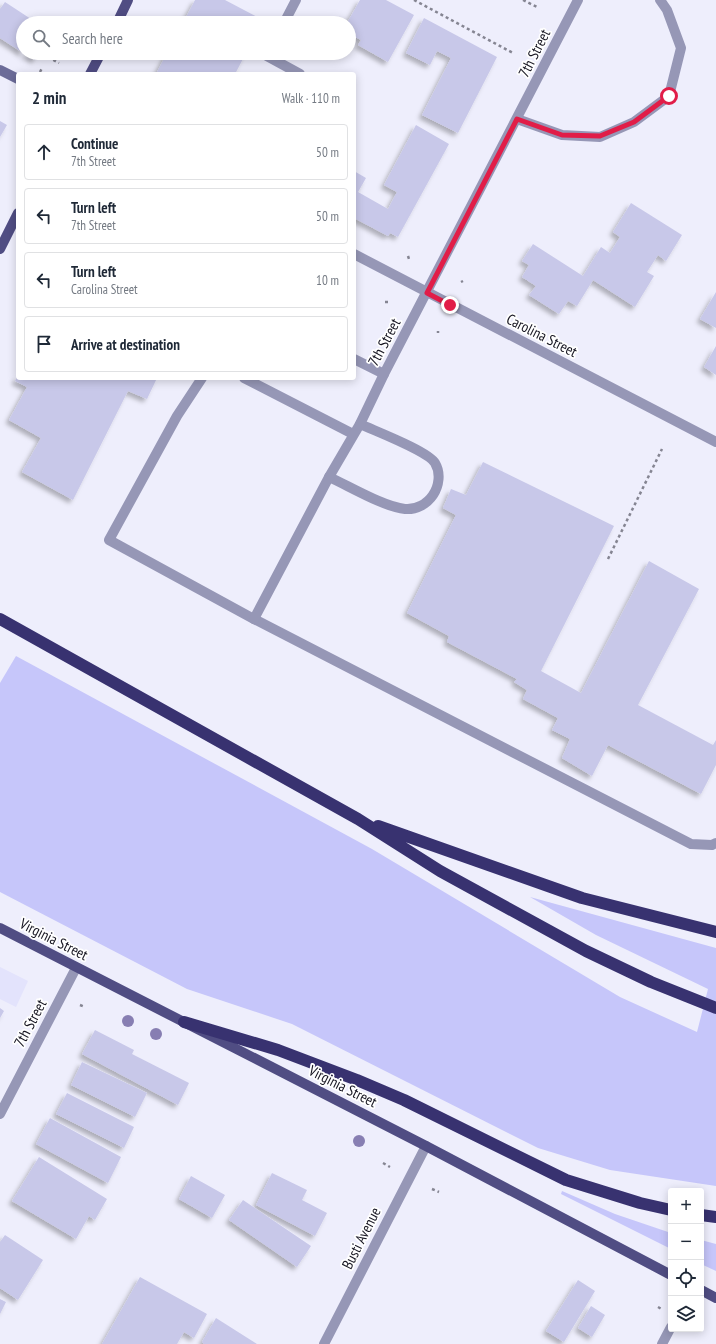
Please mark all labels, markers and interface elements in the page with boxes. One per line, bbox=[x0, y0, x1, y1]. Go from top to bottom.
search box bbox=[16, 16, 356, 60]
street label: 7th Street bbox=[514, 26, 554, 80]
icon: search bbox=[30, 27, 52, 49]
text: Search here bbox=[62, 29, 123, 48]
text: 2 min bbox=[32, 87, 66, 109]
route start bbox=[660, 87, 678, 105]
text: Walk · 110 m bbox=[282, 90, 340, 107]
text: Continue bbox=[71, 134, 118, 153]
icon: ahead bbox=[33, 141, 55, 163]
text: 50 m bbox=[316, 144, 339, 161]
text: 7th Street bbox=[71, 153, 116, 170]
text: Turn left bbox=[71, 198, 116, 217]
icon: left bbox=[33, 205, 55, 227]
text: 50 m bbox=[316, 208, 339, 225]
text: 7th Street bbox=[71, 217, 116, 234]
text: Turn left bbox=[71, 262, 116, 281]
icon: left bbox=[33, 269, 55, 291]
text: 10 m bbox=[316, 272, 339, 289]
text: Carolina Street bbox=[71, 281, 138, 298]
route end bbox=[441, 296, 459, 314]
street label: Carolina Street bbox=[503, 309, 581, 361]
street label: 7th Street bbox=[364, 315, 404, 369]
icon: arrive bbox=[33, 333, 55, 355]
text: Arrive at destination bbox=[71, 335, 180, 354]
street label: Virginia Street bbox=[16, 913, 91, 964]
street label: 7th Street bbox=[10, 996, 50, 1050]
street label: Virginia Street bbox=[305, 1060, 380, 1111]
map controls bbox=[668, 1188, 704, 1332]
button: + bbox=[668, 1188, 704, 1224]
street label: Busti Avenue bbox=[337, 1204, 385, 1272]
button: − bbox=[668, 1224, 704, 1260]
button: locate bbox=[668, 1260, 704, 1296]
button: layers bbox=[668, 1296, 704, 1332]

